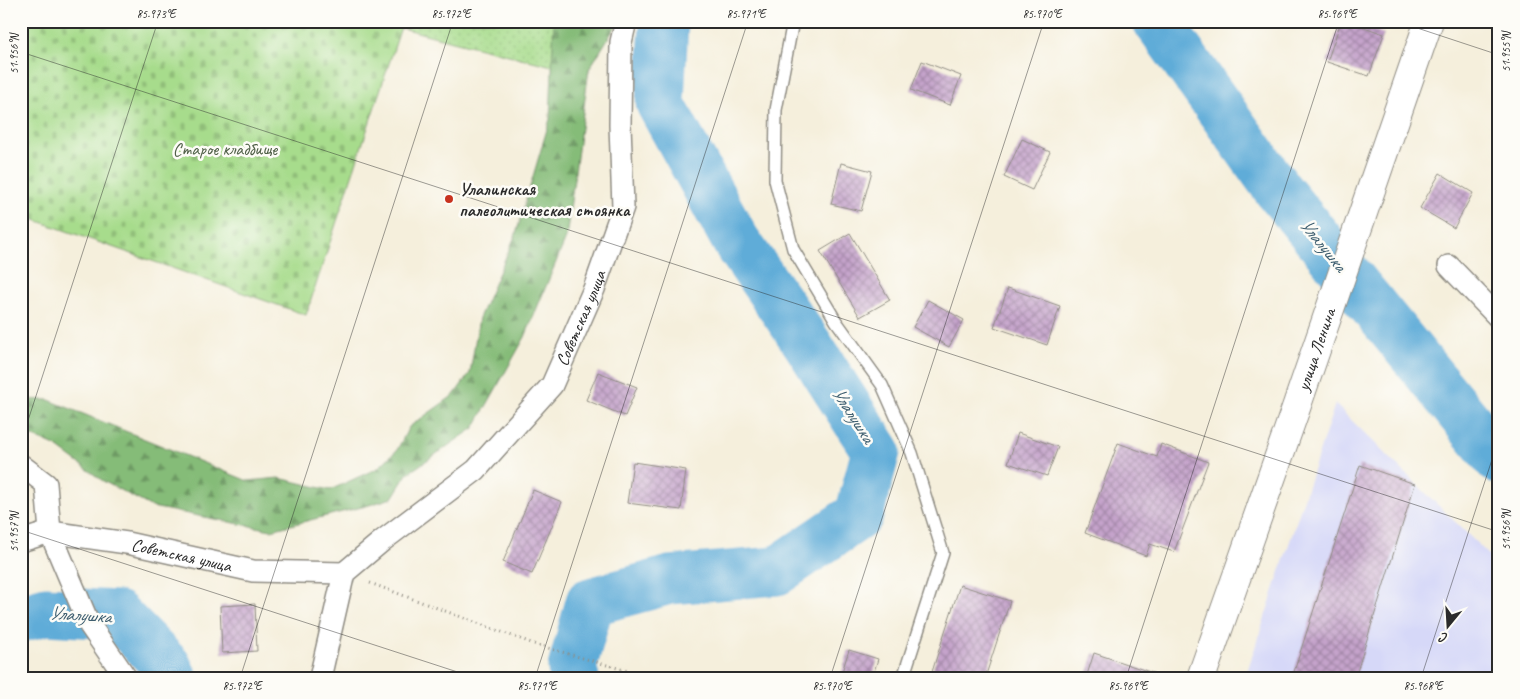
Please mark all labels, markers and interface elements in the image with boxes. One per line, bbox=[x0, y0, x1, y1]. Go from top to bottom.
text: 85.973°E bbox=[136, 6, 177, 22]
text: 85.972°E bbox=[431, 6, 472, 22]
text: 85.971°E bbox=[726, 6, 767, 22]
text: 85.970°E bbox=[1022, 6, 1063, 22]
text: 85.969°E bbox=[1317, 6, 1358, 22]
text: 51.955°N bbox=[1498, 30, 1514, 72]
text: 51.956°N bbox=[6, 32, 22, 74]
park label: Старое кладбище bbox=[173, 138, 278, 160]
place label: Улалинская палеолитическая стоянка bbox=[459, 178, 631, 221]
marker: Улалинская палеолитическая стоянка bbox=[443, 193, 455, 205]
water label: Улалушка bbox=[1294, 213, 1353, 278]
street label: Советская улица bbox=[551, 267, 611, 369]
street label: улица Ленина bbox=[1291, 304, 1341, 395]
water label: Улалушка bbox=[826, 383, 881, 449]
text: 51.956°N bbox=[1498, 508, 1514, 550]
text: 51.957°N bbox=[6, 510, 22, 552]
street label: Советская улица bbox=[130, 533, 235, 577]
water label: Улалушка bbox=[48, 601, 114, 629]
north arrow bbox=[1422, 602, 1472, 652]
text: С bbox=[1436, 628, 1450, 647]
text: 85.972°E bbox=[222, 678, 263, 694]
text: 85.971°E bbox=[517, 678, 558, 694]
text: 85.970°E bbox=[812, 678, 853, 694]
text: 85.969°E bbox=[1108, 678, 1149, 694]
text: 85.968°E bbox=[1403, 678, 1444, 694]

